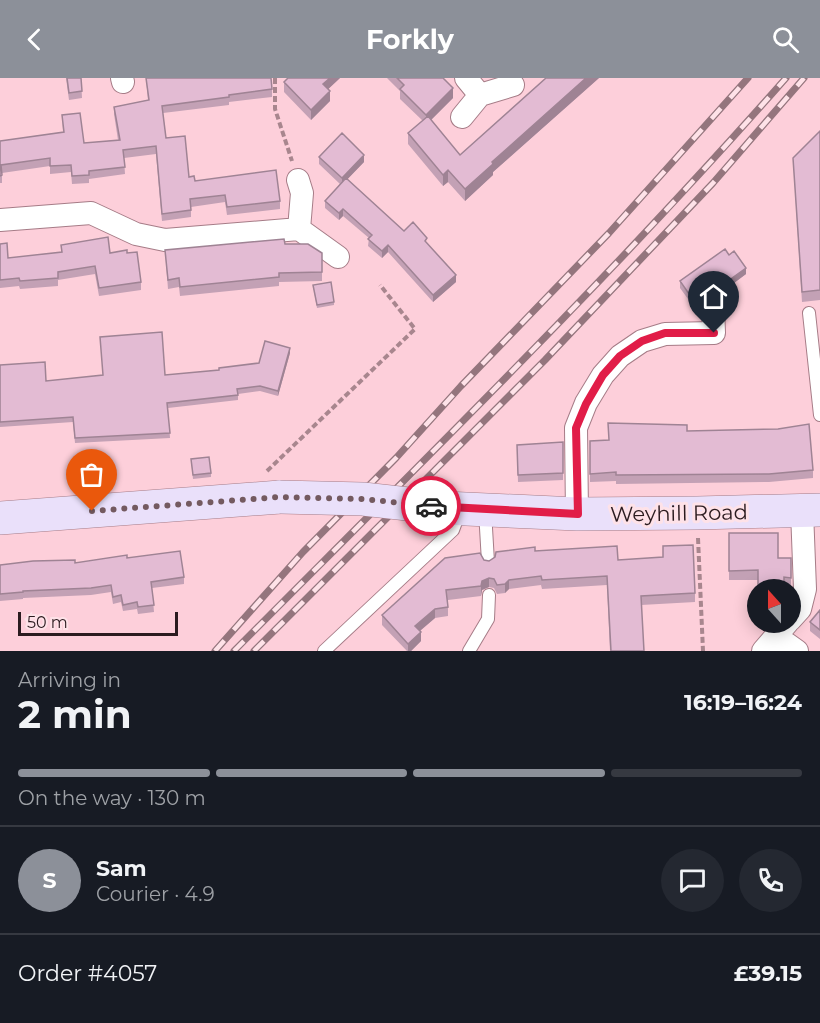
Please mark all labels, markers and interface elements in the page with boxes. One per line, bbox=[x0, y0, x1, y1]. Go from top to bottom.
icon: back bbox=[18, 23, 51, 56]
text: Forkly bbox=[366, 23, 454, 56]
icon: search bbox=[769, 23, 802, 56]
pin bbox=[688, 271, 739, 333]
icon: home bbox=[697, 280, 730, 313]
pin bbox=[66, 449, 117, 511]
icon: bag bbox=[75, 458, 108, 491]
courier bbox=[401, 476, 461, 536]
icon: car bbox=[415, 490, 448, 523]
street label: Weyhill Road bbox=[610, 499, 748, 527]
north arrow bbox=[747, 579, 801, 633]
map controls bbox=[747, 579, 801, 633]
scale bar bbox=[18, 609, 178, 636]
text: 50 m bbox=[27, 613, 68, 632]
text: Arriving in bbox=[18, 668, 121, 692]
text: 16:19–16:24 bbox=[684, 689, 802, 716]
text: 2 min bbox=[18, 690, 132, 738]
text: On the way · 130 m bbox=[18, 786, 206, 810]
button: chat bbox=[661, 849, 724, 912]
button: phone bbox=[739, 849, 802, 912]
text: Sam bbox=[96, 855, 147, 882]
text: S bbox=[42, 867, 57, 894]
text: Courier · 4.9 bbox=[96, 882, 215, 906]
text: Order #4057 bbox=[18, 960, 157, 987]
text: £39.15 bbox=[734, 960, 802, 987]

